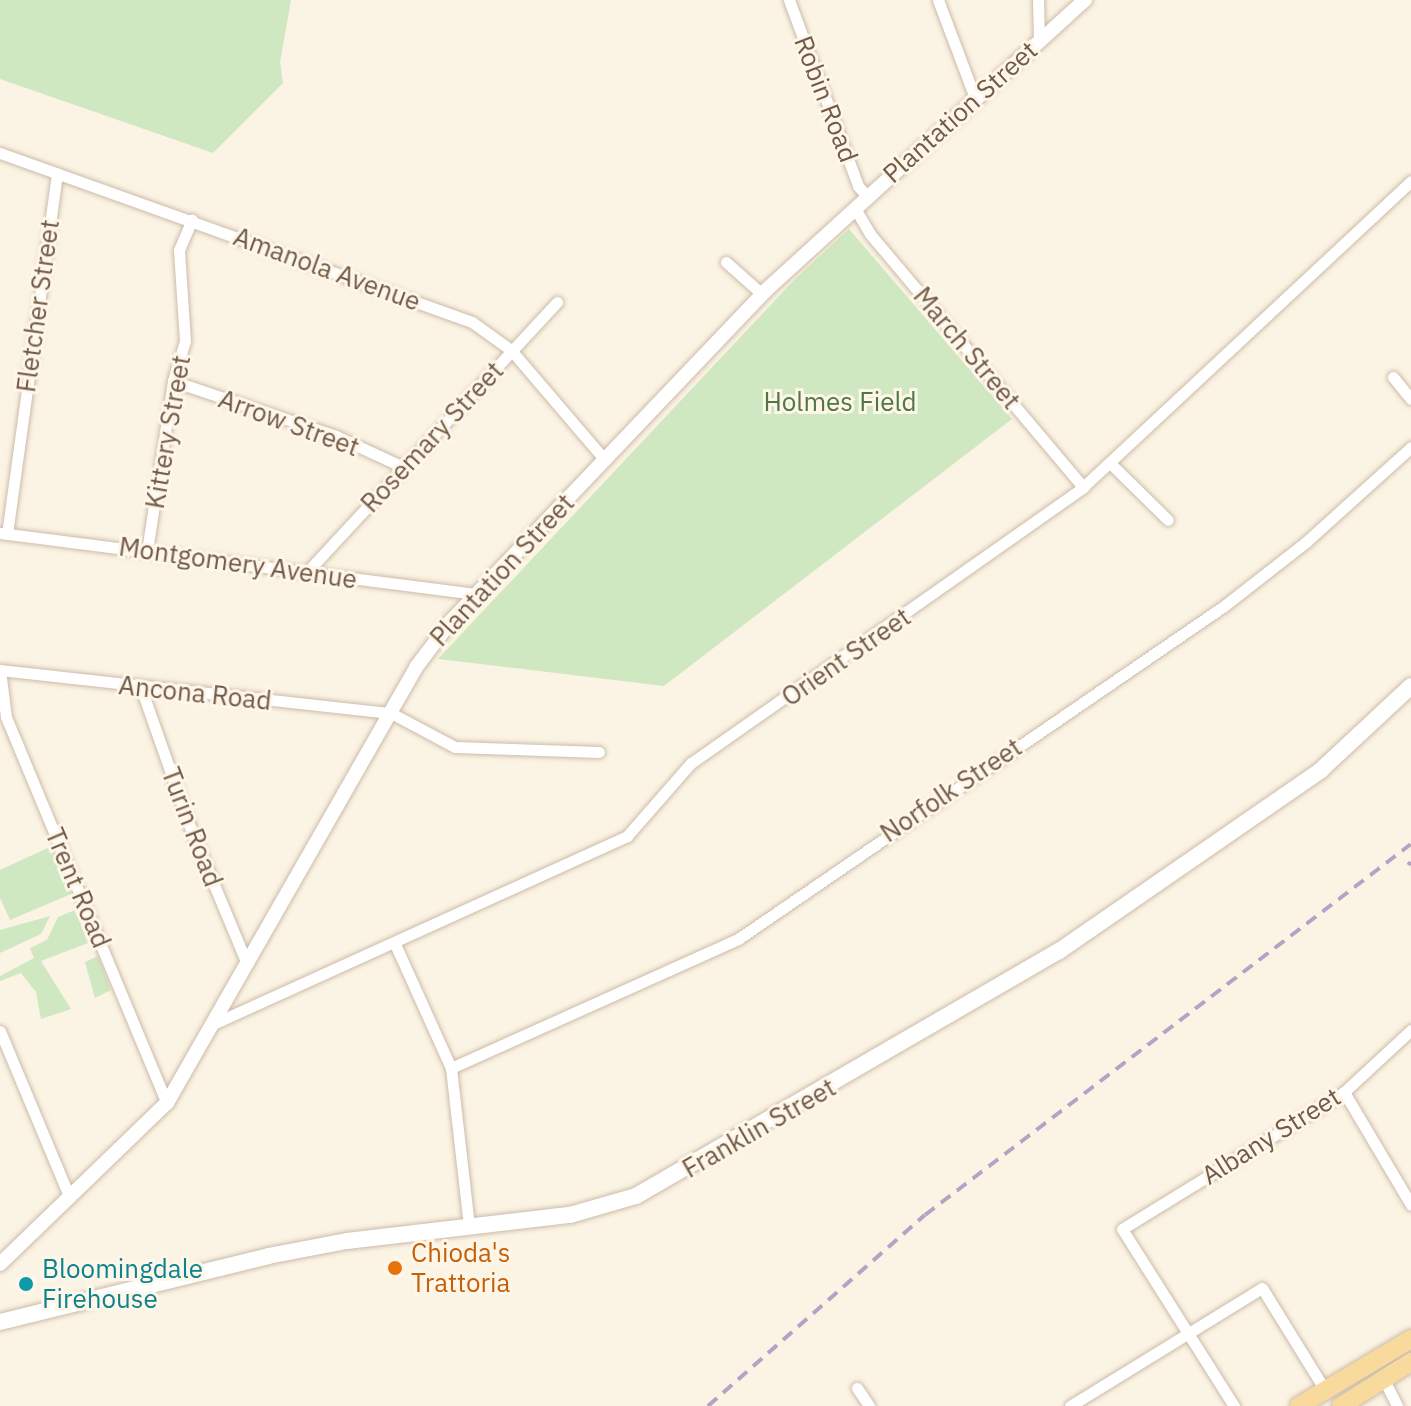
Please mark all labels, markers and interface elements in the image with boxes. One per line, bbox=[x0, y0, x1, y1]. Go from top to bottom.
street label: Robin Road bbox=[788, 31, 864, 167]
street label: Plantation Street bbox=[876, 35, 1044, 189]
street label: Fletcher Street bbox=[10, 218, 66, 394]
street label: Amanola Avenue bbox=[229, 221, 425, 317]
street label: March Street bbox=[907, 281, 1027, 415]
street label: Kittery Street bbox=[139, 353, 197, 511]
street label: Rosemary Street bbox=[354, 355, 510, 519]
street label: Arrow Street bbox=[214, 383, 364, 463]
park label: Holmes Field bbox=[763, 386, 917, 418]
street label: Plantation Street bbox=[423, 487, 581, 653]
street label: Montgomery Avenue bbox=[117, 531, 359, 595]
street label: Orient Street bbox=[776, 601, 916, 713]
street label: Ancona Road bbox=[117, 669, 273, 717]
street label: Norfolk Street bbox=[874, 731, 1028, 849]
street label: Turin Road bbox=[155, 763, 229, 891]
street label: Trent Road bbox=[39, 823, 117, 953]
street label: Franklin Street bbox=[677, 1072, 841, 1184]
street label: Albany Street bbox=[1196, 1081, 1346, 1191]
place label: Chioda's Trattoria bbox=[411, 1237, 511, 1298]
place label: Bloomingdale Firehouse bbox=[42, 1253, 203, 1314]
marker: Chioda's Trattoria bbox=[386, 1259, 404, 1277]
marker: Bloomingdale Firehouse bbox=[17, 1275, 35, 1293]

